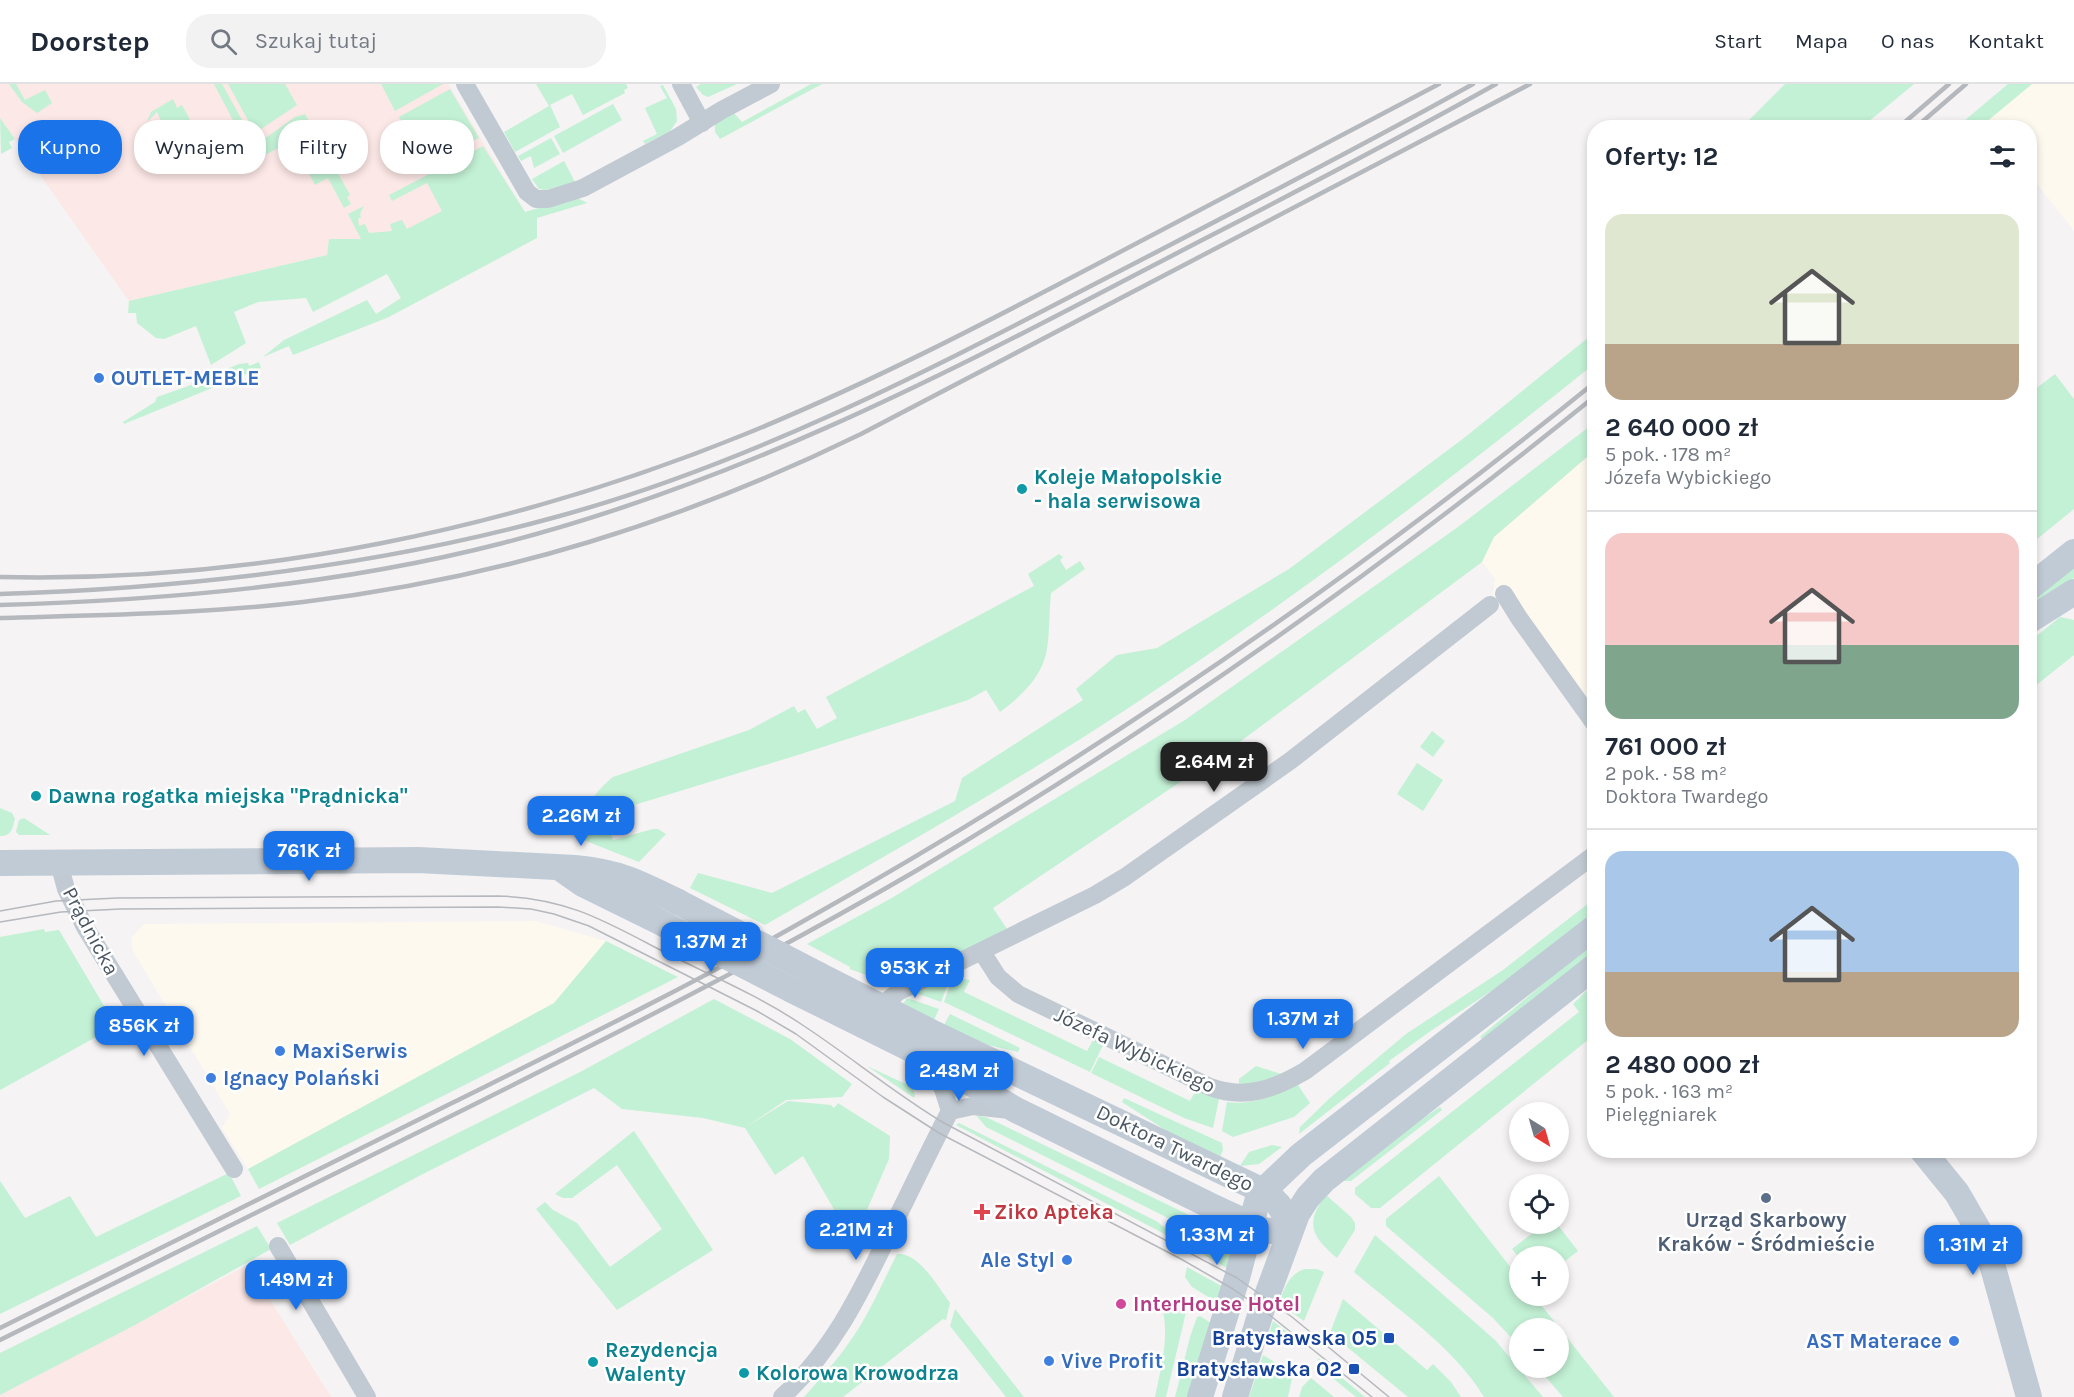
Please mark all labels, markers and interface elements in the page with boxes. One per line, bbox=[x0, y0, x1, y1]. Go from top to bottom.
search box bbox=[186, 14, 606, 68]
text: Doorstep bbox=[30, 25, 150, 58]
icon: search bbox=[207, 25, 240, 58]
text: Szukaj tutaj bbox=[255, 28, 377, 54]
text: Start bbox=[1714, 29, 1762, 53]
text: Mapa bbox=[1795, 29, 1848, 53]
text: O nas bbox=[1881, 29, 1935, 53]
text: Kontakt bbox=[1968, 29, 2044, 53]
chip: Kupno bbox=[18, 120, 122, 174]
chip: Wynajem bbox=[134, 120, 266, 174]
chip: Filtry bbox=[278, 120, 368, 174]
chip: Nowe bbox=[380, 120, 474, 174]
icon: filters bbox=[1986, 140, 2019, 173]
text: Oferty: 12 bbox=[1605, 141, 1718, 172]
icon: home bbox=[1758, 253, 1866, 361]
place label: OUTLET-MEBLE bbox=[111, 366, 260, 390]
marker: OUTLET-MEBLE bbox=[92, 371, 106, 385]
text: 2 640 000 zł bbox=[1605, 412, 1758, 443]
text: 5 pok. · 178 m² bbox=[1605, 443, 1731, 466]
place label: Koleje Małopolskie - hala serwisowa bbox=[1034, 465, 1222, 513]
text: Józefa Wybickiego bbox=[1605, 466, 1771, 489]
marker: Koleje Małopolskie - hala serwisowa bbox=[1015, 482, 1029, 496]
icon: home bbox=[1758, 572, 1866, 680]
text: 761 000 zł bbox=[1605, 731, 1726, 762]
pin: 2.64M zł bbox=[1152, 742, 1276, 793]
text: 2.64M zł bbox=[1175, 750, 1253, 773]
text: 2 pok. · 58 m² bbox=[1605, 762, 1727, 785]
place label: Dawna rogatka miejska "Prądnicka" bbox=[48, 784, 408, 808]
text: Doktora Twardego bbox=[1605, 785, 1768, 808]
marker: Dawna rogatka miejska "Prądnicka" bbox=[29, 789, 43, 803]
pin: 2.26M zł bbox=[519, 796, 643, 847]
text: 2.26M zł bbox=[541, 804, 621, 827]
pin: 761K zł bbox=[254, 831, 364, 882]
text: 761K zł bbox=[277, 839, 341, 862]
street label: Prądnicka bbox=[58, 883, 124, 979]
icon: home bbox=[1758, 890, 1866, 998]
pin: 1.37M zł bbox=[649, 922, 773, 973]
text: 1.37M zł bbox=[675, 930, 747, 953]
pin: 953K zł bbox=[860, 948, 970, 999]
text: 953K zł bbox=[880, 956, 950, 979]
pin: 1.37M zł bbox=[1241, 999, 1365, 1050]
street label: Józefa Wybickiego bbox=[1051, 1002, 1219, 1098]
pin: 856K zł bbox=[89, 1006, 199, 1057]
text: 1.37M zł bbox=[1267, 1007, 1339, 1030]
text: 856K zł bbox=[109, 1014, 179, 1037]
place label: MaxiSerwis bbox=[292, 1039, 408, 1063]
marker: MaxiSerwis bbox=[273, 1044, 287, 1058]
text: 2 480 000 zł bbox=[1605, 1049, 1759, 1080]
pin: 2.48M zł bbox=[897, 1051, 1021, 1102]
text: 2.48M zł bbox=[919, 1059, 999, 1082]
place label: Ignacy Polański bbox=[223, 1066, 380, 1090]
marker: Ignacy Polański bbox=[204, 1071, 218, 1085]
text: 5 pok. · 163 m² bbox=[1605, 1080, 1733, 1103]
street label: Doktora Twardego bbox=[1093, 1100, 1257, 1196]
north arrow bbox=[1509, 1102, 1569, 1162]
map controls bbox=[1509, 1102, 1569, 1378]
text: Pielęgniarek bbox=[1605, 1103, 1717, 1126]
button: locate bbox=[1509, 1174, 1569, 1234]
marker: Urząd Skarbowy Kraków - Śródmieście bbox=[1759, 1191, 1773, 1205]
place label: Ziko Apteka bbox=[994, 1200, 1114, 1224]
marker: Ziko Apteka bbox=[975, 1205, 989, 1219]
place label: Urząd Skarbowy Kraków - Śródmieście bbox=[1657, 1208, 1875, 1256]
pin: 2.21M zł bbox=[794, 1210, 918, 1261]
pin: 1.33M zł bbox=[1155, 1215, 1279, 1266]
text: 2.21M zł bbox=[819, 1218, 893, 1241]
text: 1.33M zł bbox=[1180, 1223, 1254, 1246]
pin: 1.31M zł bbox=[1911, 1225, 2035, 1276]
text: 1.31M zł bbox=[1938, 1233, 2008, 1256]
button: + bbox=[1509, 1246, 1569, 1306]
place label: Ale Styl bbox=[980, 1248, 1055, 1272]
marker: Ale Styl bbox=[1060, 1253, 1074, 1267]
pin: 1.49M zł bbox=[234, 1260, 358, 1311]
text: 1.49M zł bbox=[259, 1268, 333, 1291]
place label: InterHouse Hotel bbox=[1133, 1292, 1300, 1316]
marker: InterHouse Hotel bbox=[1114, 1297, 1128, 1311]
button: − bbox=[1509, 1318, 1569, 1378]
place label: Bratysławska 05 bbox=[1212, 1326, 1377, 1350]
place label: AST Materace bbox=[1806, 1329, 1942, 1353]
marker: Bratysławska 05 bbox=[1382, 1331, 1396, 1345]
marker: AST Materace bbox=[1947, 1334, 1961, 1348]
place label: Rezydencja Walenty bbox=[605, 1338, 718, 1386]
place label: Vive Profit bbox=[1061, 1349, 1163, 1373]
marker: Vive Profit bbox=[1042, 1354, 1056, 1368]
marker: Rezydencja Walenty bbox=[586, 1355, 600, 1369]
place label: Bratysławska 02 bbox=[1176, 1357, 1342, 1381]
place label: Kolorowa Krowodrza bbox=[756, 1361, 959, 1385]
marker: Bratysławska 02 bbox=[1347, 1362, 1361, 1376]
marker: Kolorowa Krowodrza bbox=[737, 1366, 751, 1380]

